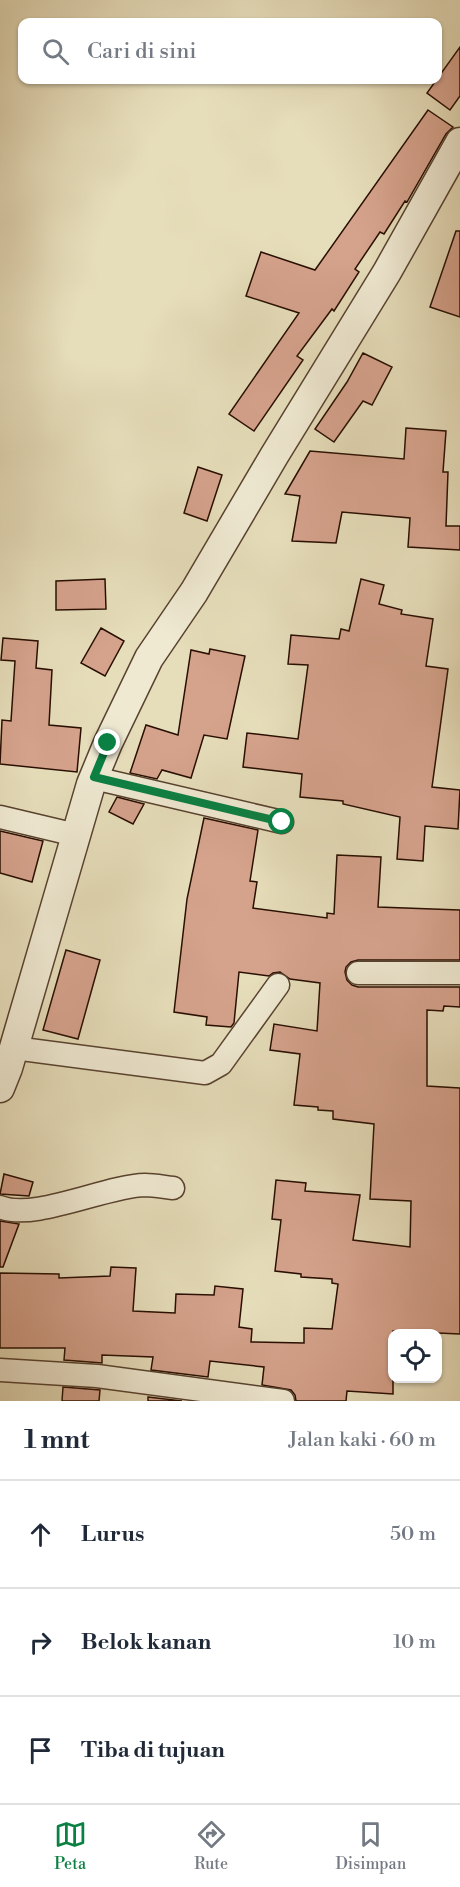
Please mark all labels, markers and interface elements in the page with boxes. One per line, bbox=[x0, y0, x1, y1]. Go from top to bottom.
search box bbox=[18, 18, 442, 84]
icon: search bbox=[39, 35, 72, 68]
text: Cari di sini bbox=[87, 38, 197, 65]
route end bbox=[94, 729, 120, 755]
route start bbox=[268, 808, 294, 834]
map controls bbox=[388, 1329, 442, 1383]
button: locate bbox=[388, 1329, 442, 1383]
text: 1 mnt bbox=[24, 1424, 89, 1456]
text: Jalan kaki · 60 m bbox=[289, 1428, 436, 1453]
icon: ahead bbox=[24, 1518, 57, 1551]
text: Lurus bbox=[81, 1521, 144, 1548]
text: 50 m bbox=[390, 1522, 436, 1547]
icon: right bbox=[24, 1626, 57, 1659]
text: Belok kanan bbox=[81, 1629, 211, 1656]
text: 10 m bbox=[393, 1630, 436, 1655]
icon: arrive bbox=[24, 1734, 57, 1767]
text: Tiba di tujuan bbox=[81, 1737, 225, 1764]
tab: Peta bbox=[54, 1818, 87, 1874]
tab: Rute bbox=[194, 1818, 228, 1874]
tab: Disimpan bbox=[335, 1818, 406, 1874]

